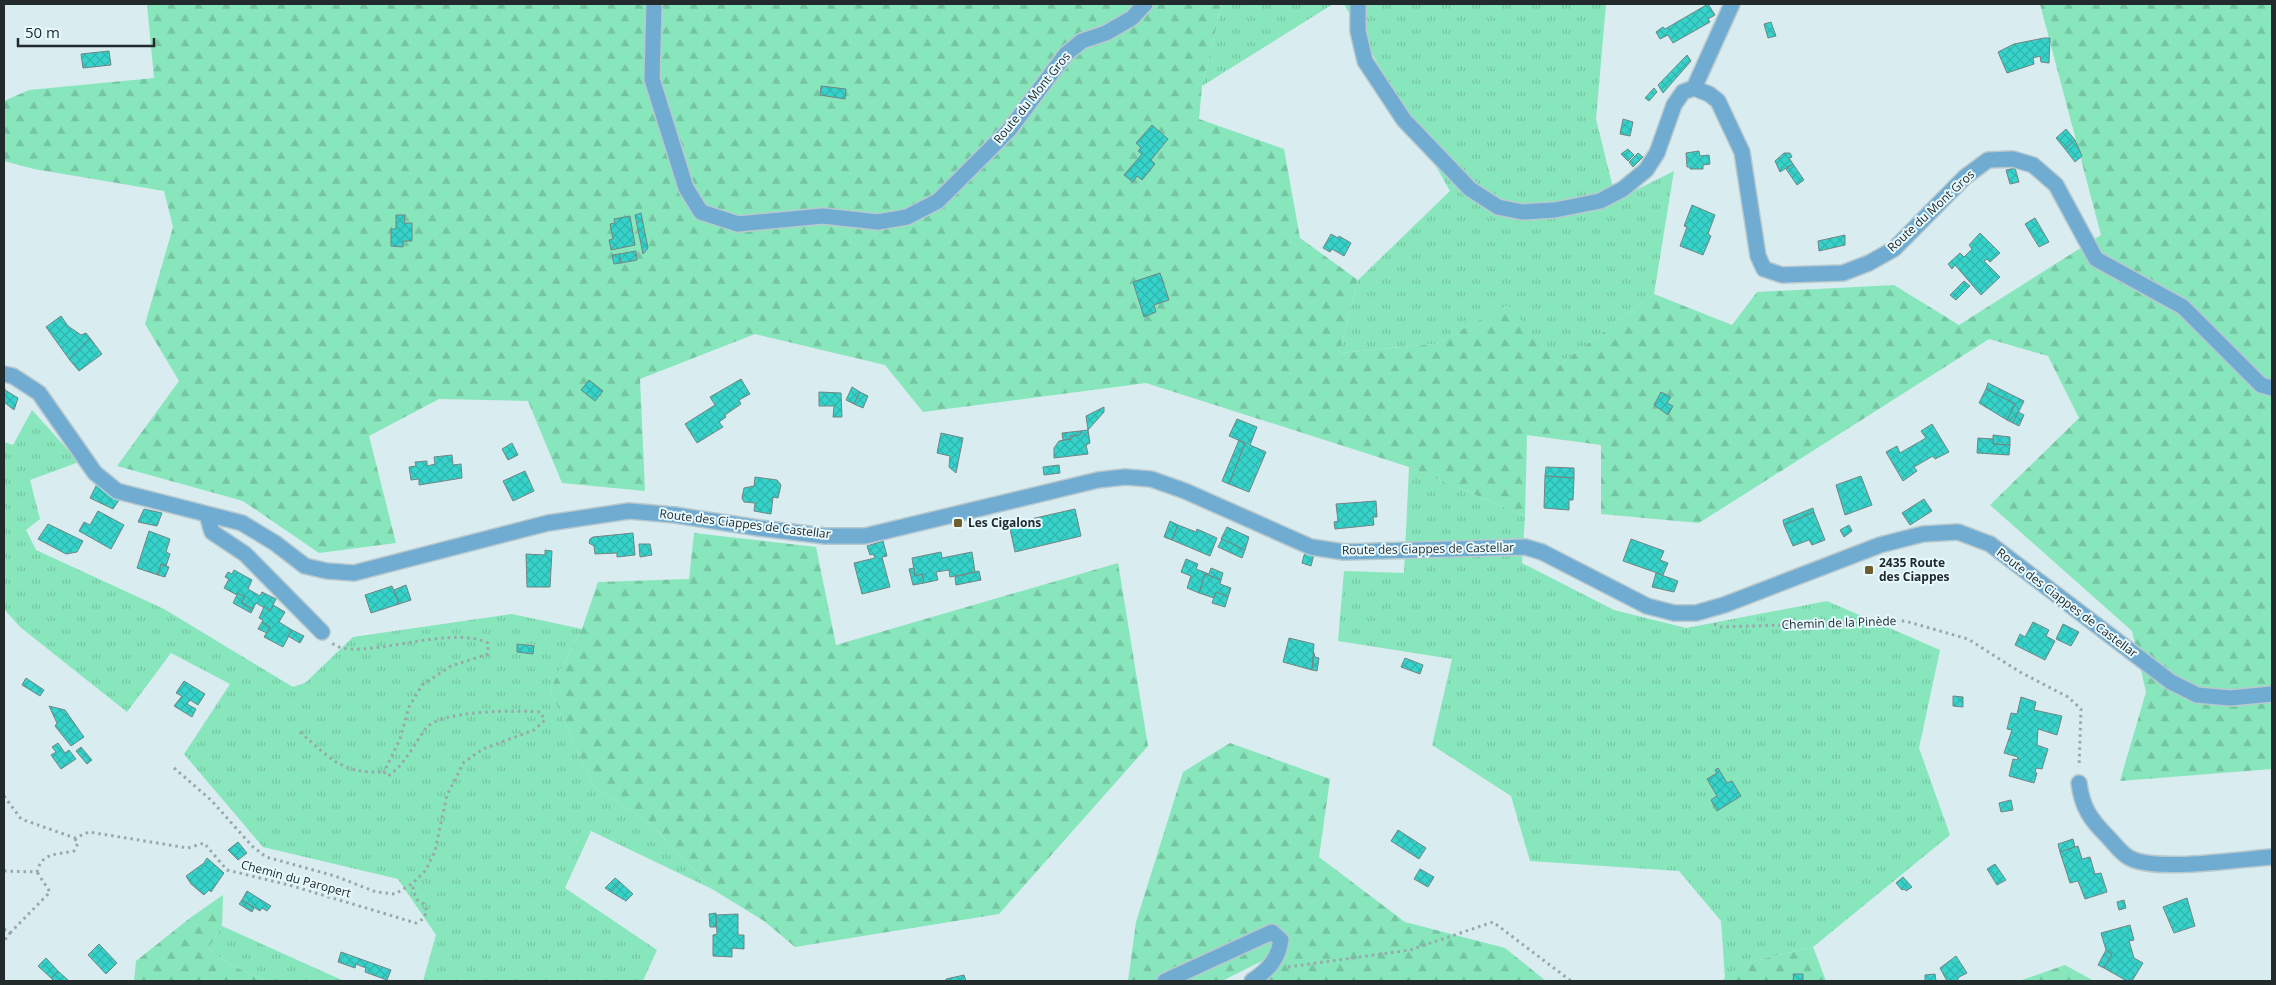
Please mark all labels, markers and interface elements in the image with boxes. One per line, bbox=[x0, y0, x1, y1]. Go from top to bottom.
scale bar bbox=[18, 15, 154, 47]
text: 50 m bbox=[25, 22, 60, 42]
street label: Route du Mont Gros bbox=[989, 48, 1074, 147]
street label: Route du Mont Gros bbox=[1883, 166, 1978, 255]
street label: Route des Ciappes de Castellar bbox=[658, 505, 832, 542]
place label: Les Cigalons bbox=[968, 514, 1041, 531]
marker: Les Cigalons bbox=[952, 517, 964, 529]
street label: Route des Ciappes de Castellar bbox=[1342, 538, 1514, 559]
street label: Route des Ciappes de Castellar bbox=[1993, 544, 2141, 661]
place label: 2435 Route des Ciappes bbox=[1879, 554, 1950, 585]
marker: 2435 Route des Ciappes bbox=[1863, 564, 1875, 576]
street label: Chemin de la Pinède bbox=[1781, 612, 1897, 633]
street label: Chemin du Paropert bbox=[239, 856, 353, 901]

